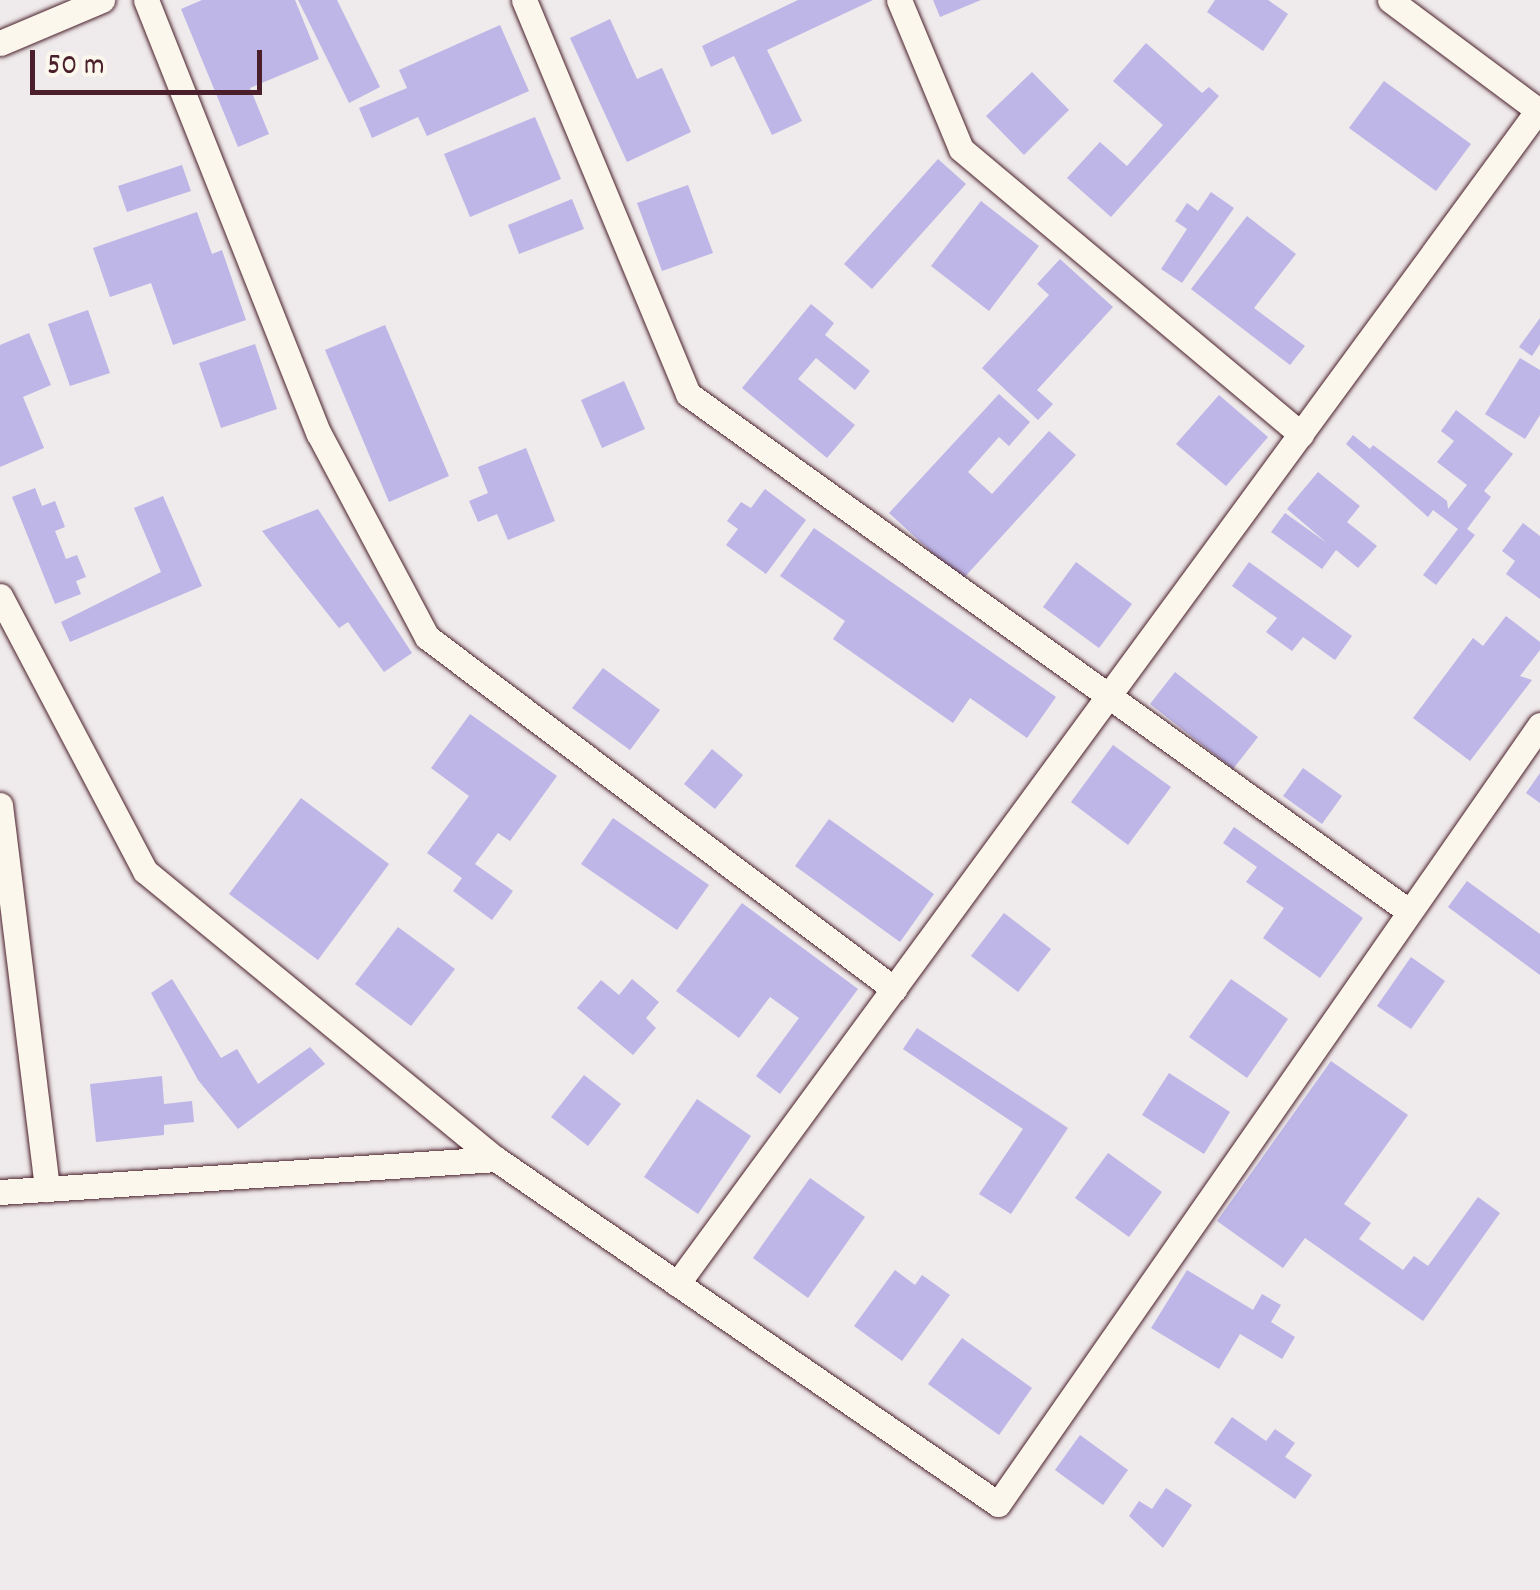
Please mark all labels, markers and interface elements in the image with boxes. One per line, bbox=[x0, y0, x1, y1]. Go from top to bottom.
scale bar bbox=[35, 30, 268, 92]
text: 50 m bbox=[47, 46, 105, 89]

